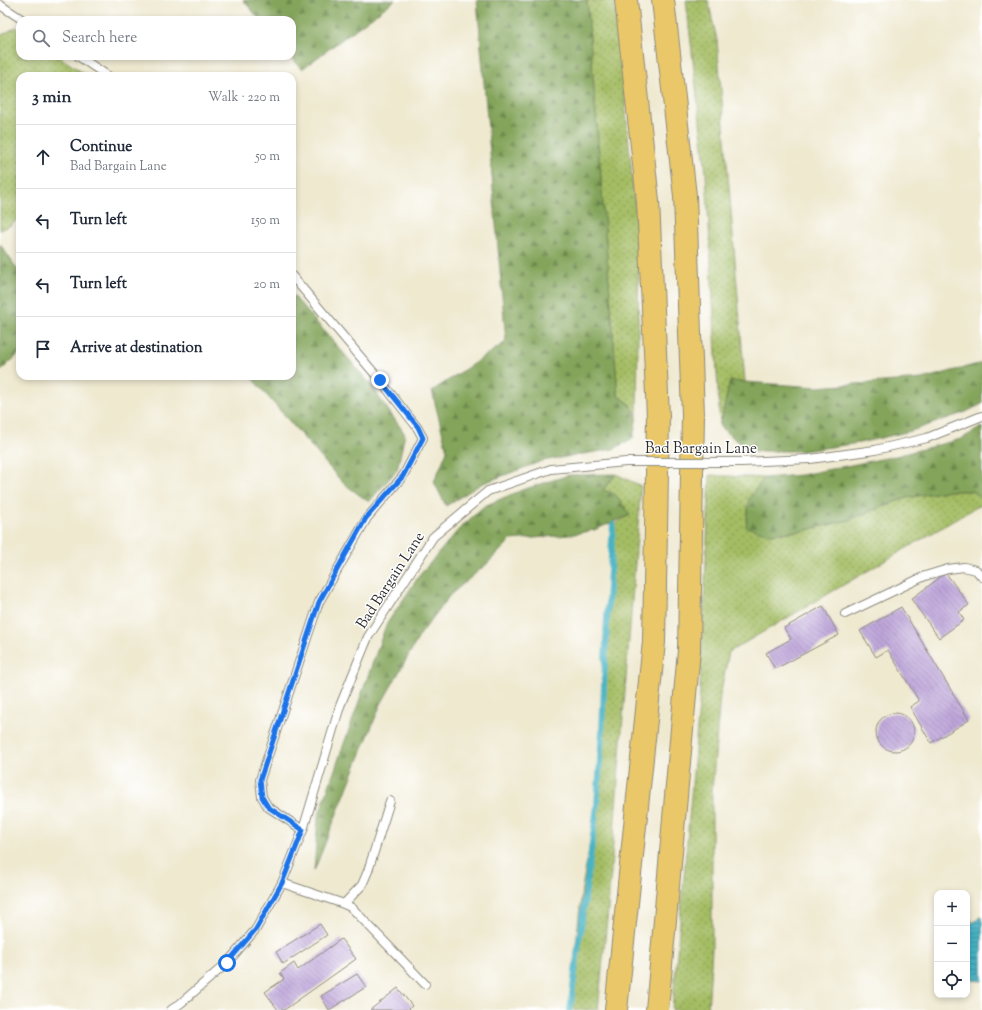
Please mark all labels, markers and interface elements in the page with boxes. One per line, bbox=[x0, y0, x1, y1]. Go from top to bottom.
search box bbox=[16, 16, 296, 60]
icon: search bbox=[30, 27, 52, 49]
text: Search here bbox=[62, 28, 137, 49]
text: 3 min bbox=[32, 86, 71, 110]
text: Walk · 220 m bbox=[208, 89, 280, 107]
text: Continue bbox=[70, 137, 132, 158]
icon: ahead bbox=[32, 146, 54, 168]
text: 50 m bbox=[255, 148, 280, 166]
text: Bad Bargain Lane bbox=[70, 158, 167, 176]
icon: left bbox=[32, 210, 54, 232]
text: Turn left bbox=[70, 210, 127, 231]
text: 150 m bbox=[251, 212, 280, 230]
icon: left bbox=[32, 274, 54, 296]
text: Turn left bbox=[70, 274, 127, 295]
text: 20 m bbox=[254, 276, 280, 294]
icon: arrive bbox=[32, 338, 54, 360]
text: Arrive at destination bbox=[70, 338, 203, 359]
route end bbox=[371, 371, 389, 389]
street label: Bad Bargain Lane bbox=[645, 439, 757, 460]
street label: Bad Bargain Lane bbox=[352, 528, 431, 633]
map controls bbox=[934, 890, 970, 998]
button: + bbox=[934, 890, 970, 926]
button: − bbox=[934, 926, 970, 962]
route start bbox=[218, 954, 236, 972]
button: locate bbox=[934, 962, 970, 998]

